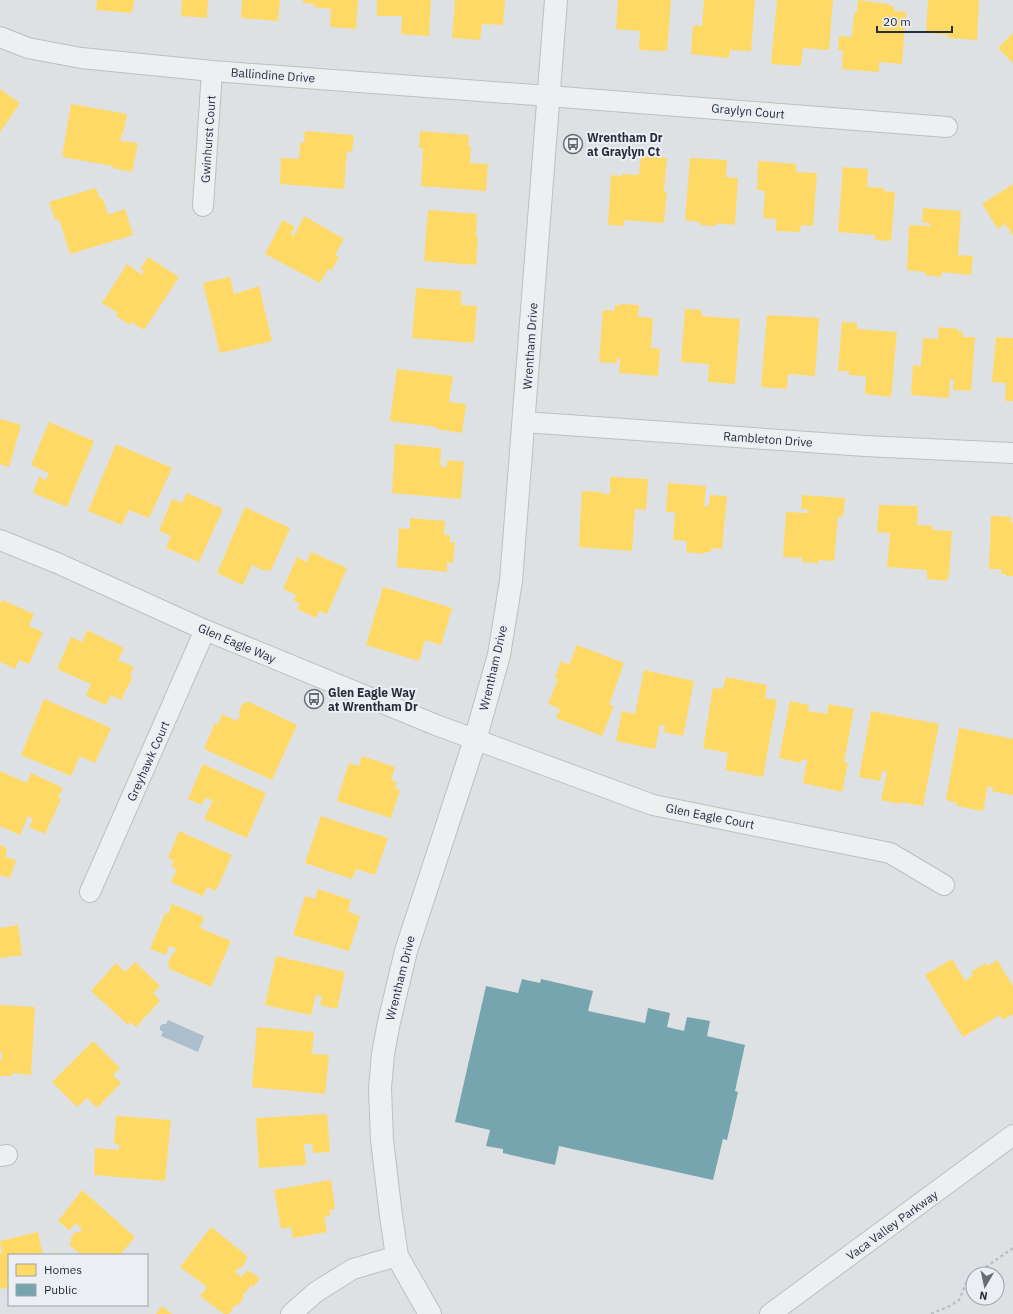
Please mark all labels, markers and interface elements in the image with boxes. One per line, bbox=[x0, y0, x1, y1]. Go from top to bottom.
scale bar bbox=[877, 8, 952, 34]
text: 20 m bbox=[883, 14, 911, 29]
street label: Ballindine Drive bbox=[230, 65, 316, 85]
street label: Gwinhurst Court bbox=[197, 95, 219, 183]
street label: Graylyn Court bbox=[711, 100, 785, 122]
place label: Wrentham Dr at Graylyn Ct bbox=[587, 130, 663, 159]
bus stop icon: Wrentham Dr at Graylyn Ct bbox=[562, 133, 584, 155]
street label: Wrentham Drive bbox=[519, 302, 541, 390]
street label: Rambleton Drive bbox=[723, 428, 814, 450]
street label: Glen Eagle Way bbox=[196, 620, 278, 666]
street label: Wrentham Drive bbox=[476, 624, 510, 712]
place label: Glen Eagle Way at Wrentham Dr bbox=[328, 685, 418, 714]
bus stop icon: Glen Eagle Way at Wrentham Dr bbox=[303, 688, 325, 710]
street label: Greyhawk Court bbox=[124, 718, 172, 804]
street label: Glen Eagle Court bbox=[664, 800, 756, 832]
street label: Wrentham Drive bbox=[382, 934, 418, 1022]
street label: Vaca Valley Parkway bbox=[843, 1187, 941, 1263]
legend bbox=[8, 1254, 148, 1306]
text: Homes bbox=[44, 1262, 82, 1277]
north arrow bbox=[965, 1266, 1005, 1306]
text: Public bbox=[44, 1282, 77, 1297]
text: N bbox=[978, 1288, 988, 1303]

